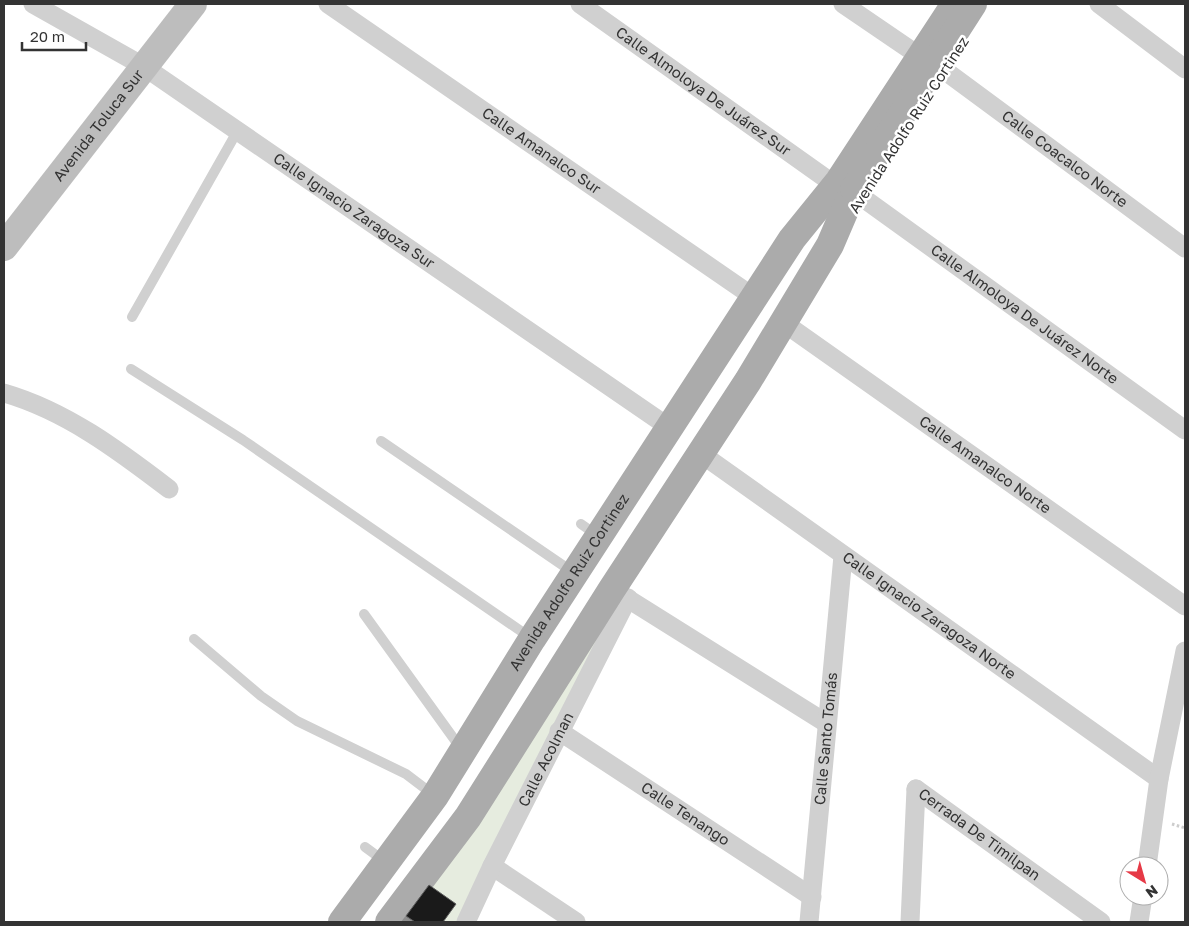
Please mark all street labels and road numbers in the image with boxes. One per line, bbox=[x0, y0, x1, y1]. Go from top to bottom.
street label: Calle Almoloya De Juárez Sur bbox=[613, 22, 795, 159]
street label: Avenida Adolfo Ruiz Cortinez bbox=[844, 33, 972, 216]
street label: Avenida Toluca Sur bbox=[49, 65, 147, 184]
street label: Calle Amanalco Sur bbox=[479, 103, 605, 197]
street label: Calle Coacalco Norte bbox=[999, 106, 1132, 211]
street label: Calle Ignacio Zaragoza Sur bbox=[270, 148, 439, 272]
street label: Calle Almoloya De Juárez Norte bbox=[928, 240, 1123, 387]
street label: Calle Amanalco Norte bbox=[916, 411, 1055, 517]
street label: Avenida Adolfo Ruiz Cortinez bbox=[505, 490, 632, 674]
street label: Calle Ignacio Zaragoza Norte bbox=[839, 547, 1020, 683]
street label: Calle Santo Tomás bbox=[810, 671, 840, 806]
street label: Calle Acolman bbox=[514, 709, 577, 809]
street label: Calle Tenango bbox=[638, 777, 734, 849]
street label: Cerrada De Timilpan bbox=[915, 784, 1044, 884]

